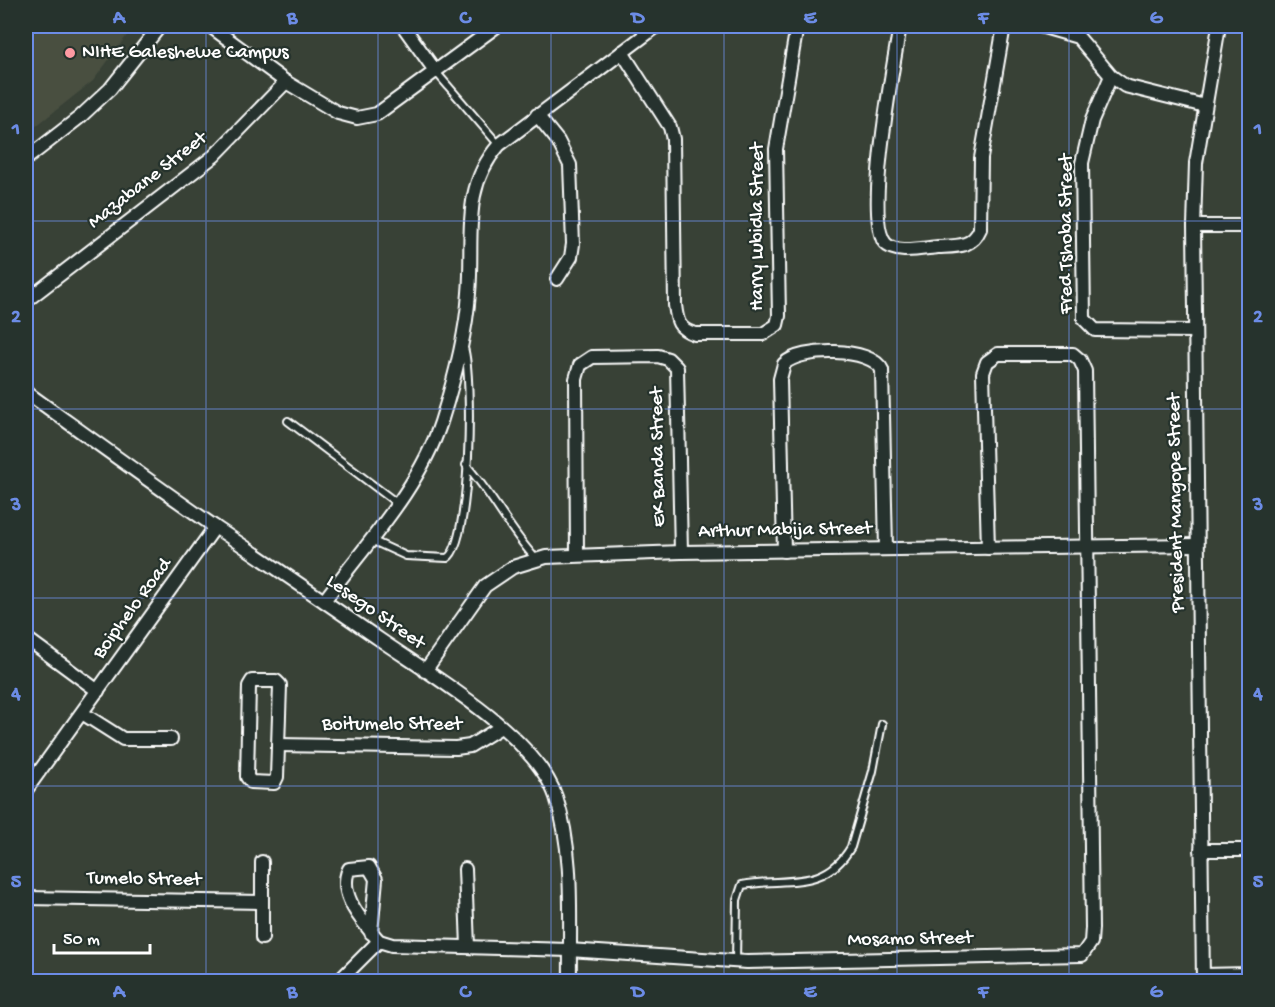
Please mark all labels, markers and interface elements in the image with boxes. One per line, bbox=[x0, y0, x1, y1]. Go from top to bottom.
text: A bbox=[112, 8, 127, 31]
text: B bbox=[286, 8, 298, 31]
text: C bbox=[459, 8, 473, 31]
text: D bbox=[629, 8, 645, 31]
text: E bbox=[804, 8, 818, 31]
text: F bbox=[977, 8, 990, 31]
text: G bbox=[1150, 8, 1164, 31]
place label: NIHE Galeshewe Campus bbox=[82, 42, 289, 65]
marker: NIHE Galeshewe Campus bbox=[63, 46, 77, 60]
text: 1 bbox=[11, 119, 20, 142]
text: 1 bbox=[1253, 119, 1262, 142]
street label: Mazabane Street bbox=[84, 126, 213, 235]
street label: Harry Lubidla Street bbox=[747, 141, 770, 311]
street label: Fred Tshoba Street bbox=[1056, 152, 1079, 315]
text: 2 bbox=[11, 307, 21, 330]
text: 2 bbox=[1253, 307, 1263, 330]
street label: EK Banda Street bbox=[646, 385, 672, 527]
street label: President Mangope Street bbox=[1164, 391, 1190, 614]
text: 3 bbox=[10, 495, 21, 518]
text: 3 bbox=[1252, 495, 1263, 518]
street label: Arthur Mabija Street bbox=[698, 518, 874, 544]
street label: Boiphelo Road bbox=[88, 552, 179, 665]
street label: Lesego Street bbox=[321, 571, 430, 656]
text: 4 bbox=[10, 684, 21, 707]
text: 4 bbox=[1252, 684, 1263, 707]
street label: Boitumelo Street bbox=[321, 714, 464, 737]
street label: Tumelo Street bbox=[86, 867, 203, 893]
text: 5 bbox=[11, 872, 22, 895]
text: 5 bbox=[1253, 872, 1264, 895]
scale bar bbox=[54, 917, 150, 955]
street label: Mosamo Street bbox=[847, 927, 975, 953]
text: 50 m bbox=[63, 930, 100, 951]
text: A bbox=[112, 982, 127, 1005]
text: B bbox=[286, 982, 298, 1005]
text: C bbox=[459, 982, 473, 1005]
text: D bbox=[629, 982, 645, 1005]
text: E bbox=[804, 982, 818, 1005]
text: F bbox=[977, 982, 990, 1005]
text: G bbox=[1150, 982, 1164, 1005]

